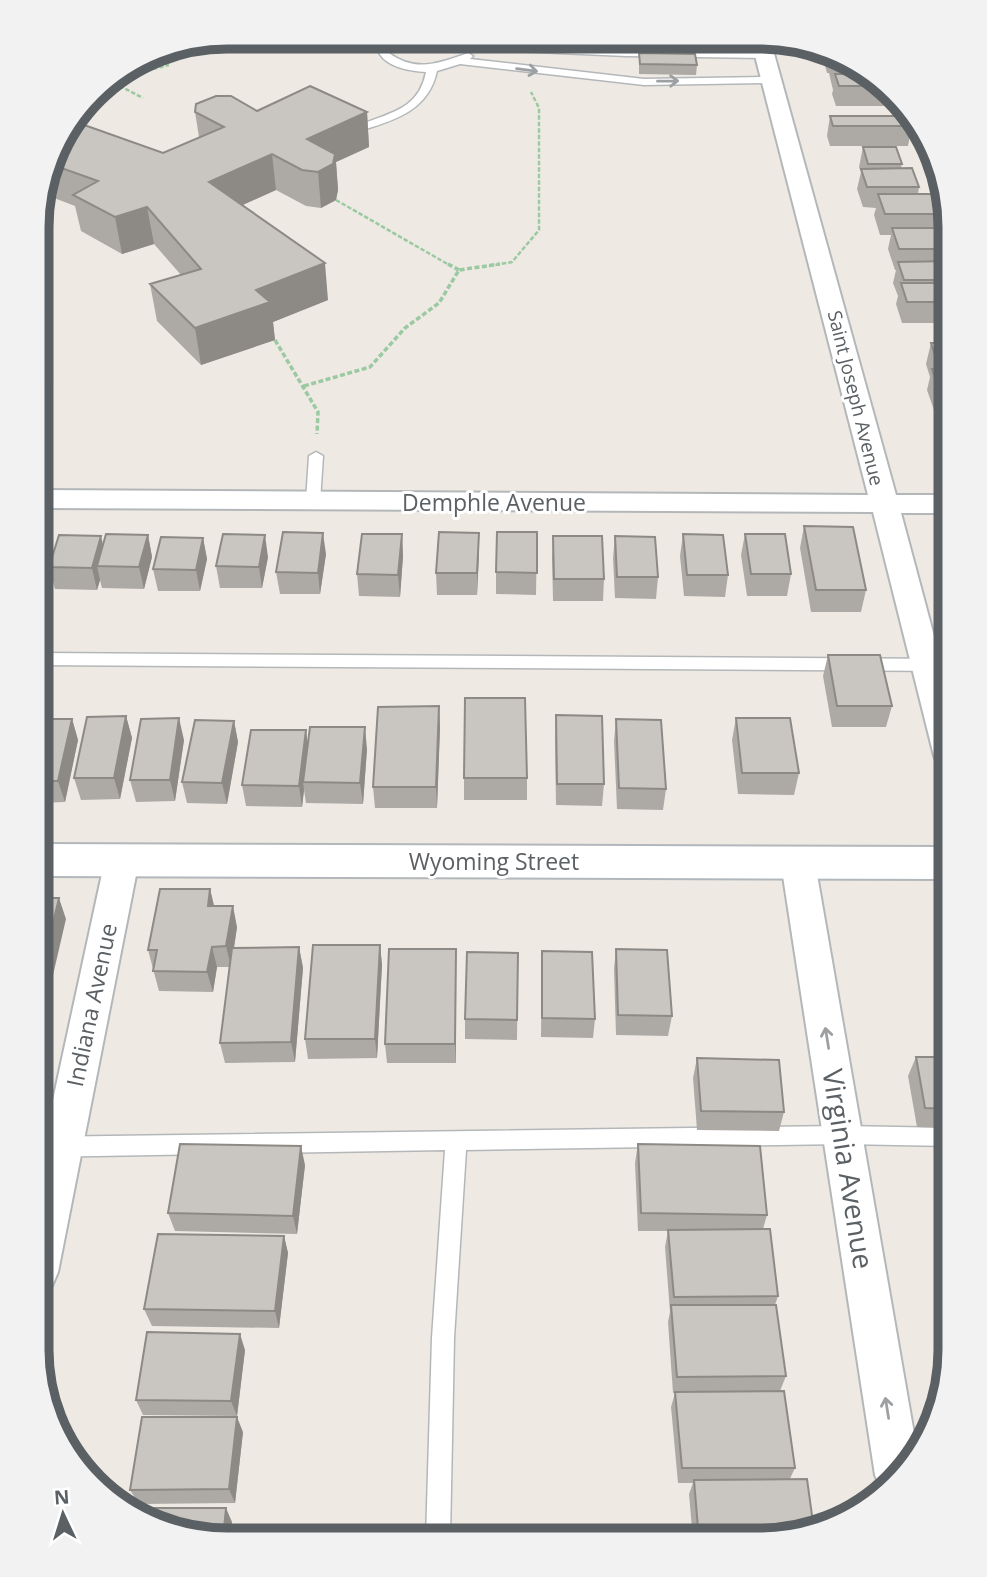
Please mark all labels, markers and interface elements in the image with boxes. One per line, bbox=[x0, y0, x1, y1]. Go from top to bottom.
one-way arrow bbox=[516, 64, 538, 77]
one-way arrow bbox=[656, 74, 679, 88]
street label: Saint Joseph Avenue bbox=[822, 308, 890, 488]
street label: Demphle Avenue bbox=[402, 486, 586, 518]
street label: Wyoming Street bbox=[409, 845, 579, 877]
street label: Indiana Avenue bbox=[58, 920, 124, 1089]
one-way arrow bbox=[820, 1028, 833, 1050]
street label: Virginia Avenue bbox=[814, 1066, 884, 1272]
one-way arrow bbox=[880, 1397, 893, 1420]
north arrow bbox=[28, 1479, 98, 1549]
text: N bbox=[53, 1484, 70, 1511]

